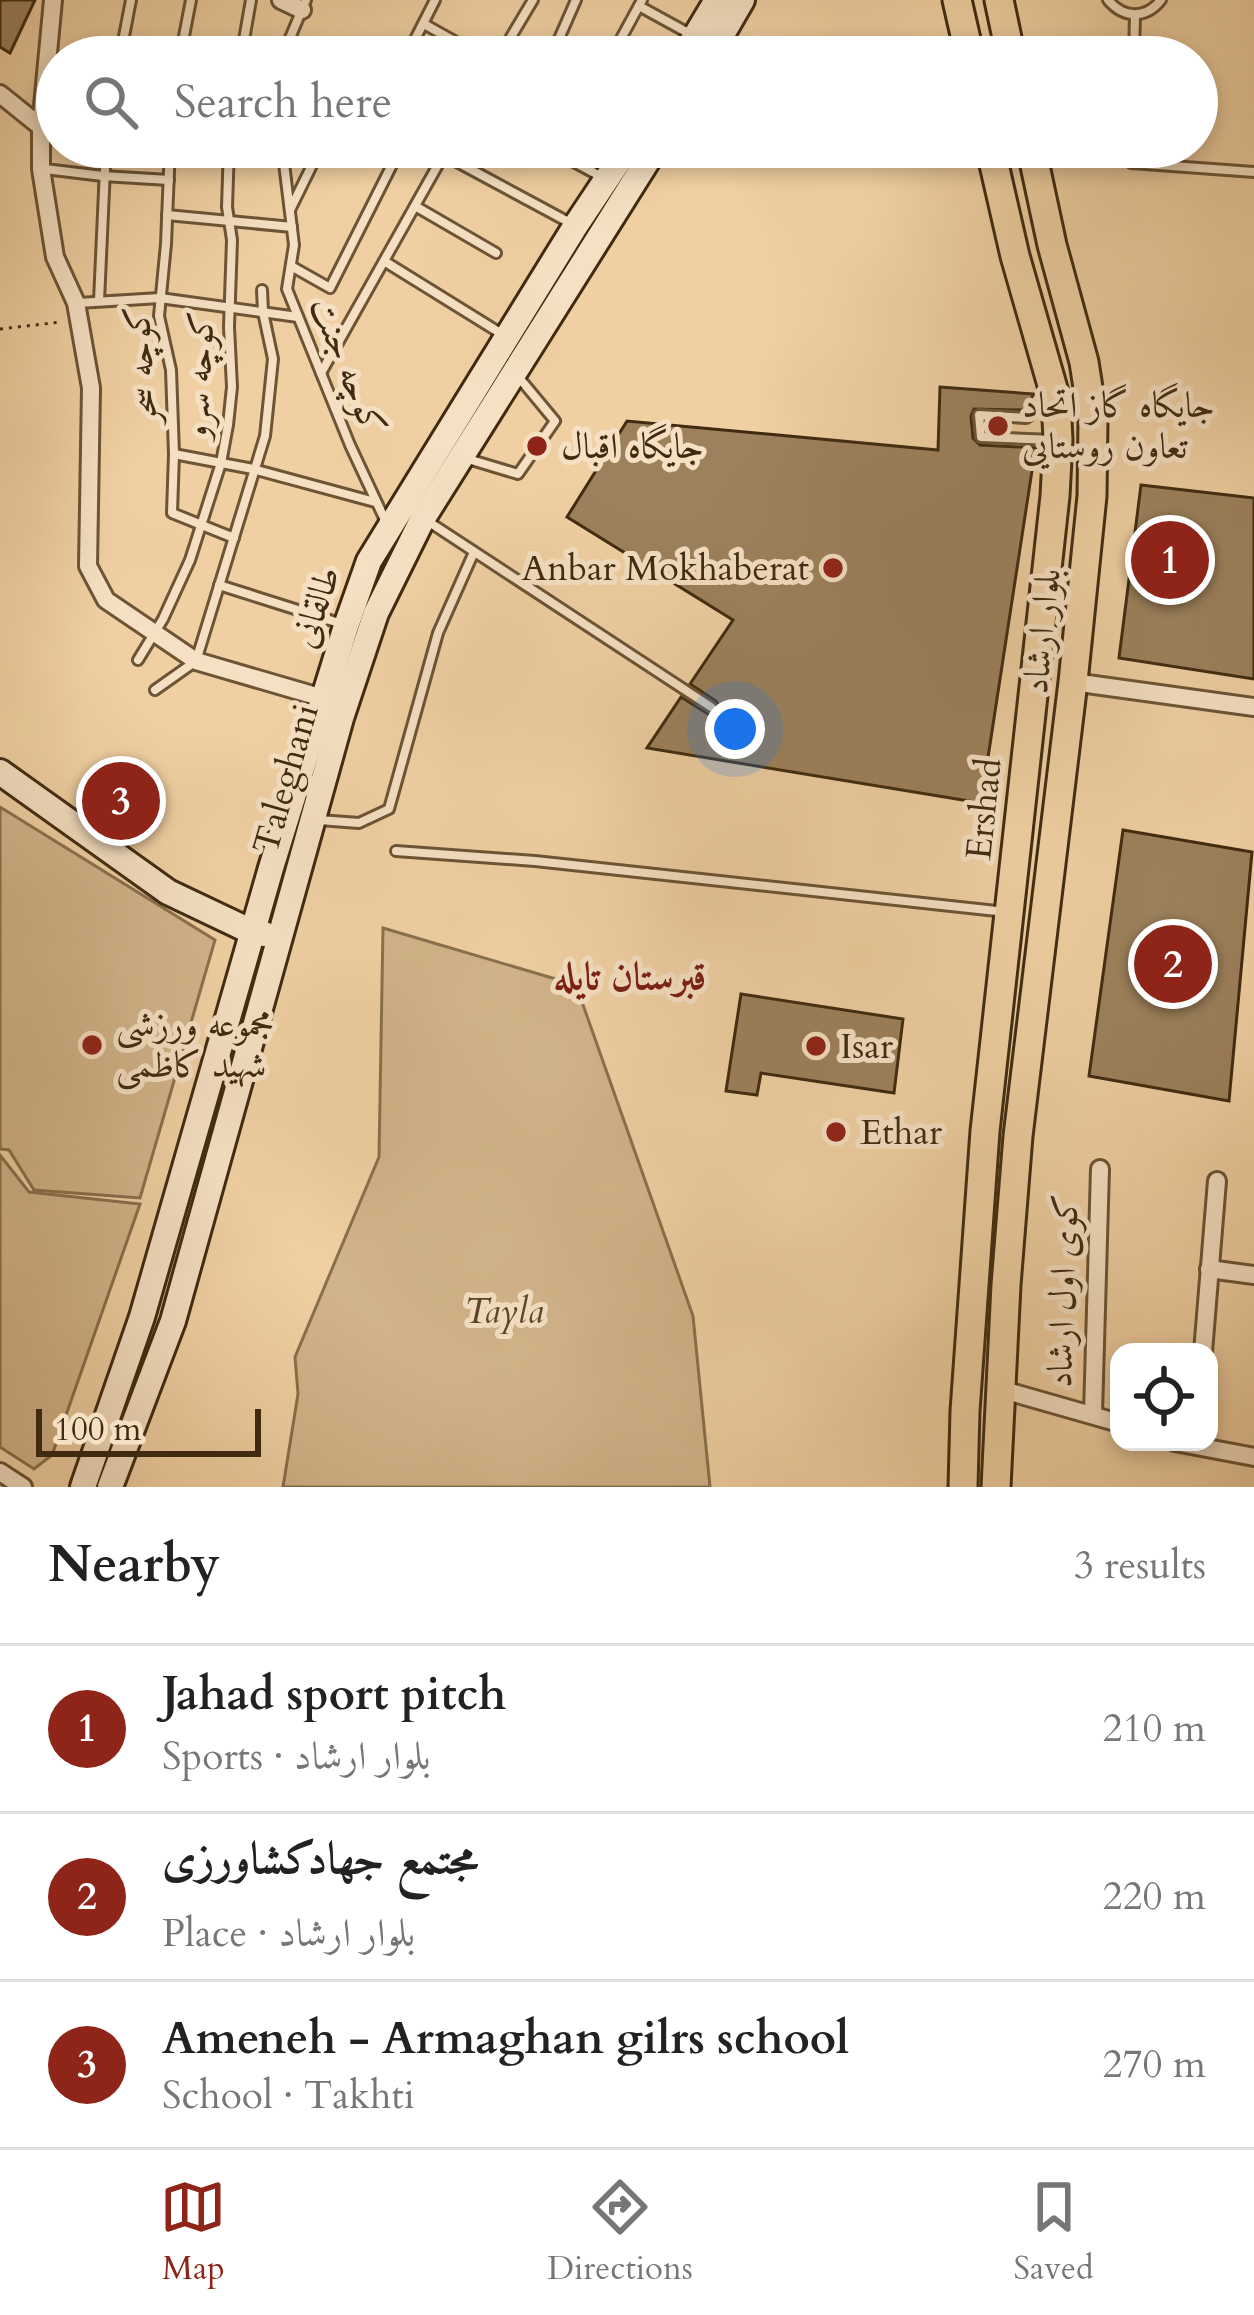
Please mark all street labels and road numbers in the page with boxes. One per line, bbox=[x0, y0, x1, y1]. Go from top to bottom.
street label: کوچه جنت bbox=[298, 289, 398, 443]
street label: کوچه سحر bbox=[112, 304, 170, 430]
street label: کوچه سرو bbox=[171, 310, 227, 444]
street label: طالقانی bbox=[279, 560, 353, 654]
street label: بلوار ارشاد bbox=[1011, 566, 1073, 696]
street label: Taleghani bbox=[241, 698, 331, 860]
street label: Ershad bbox=[954, 756, 1014, 862]
street label: کوی اول ارشاد bbox=[1035, 1193, 1091, 1389]

